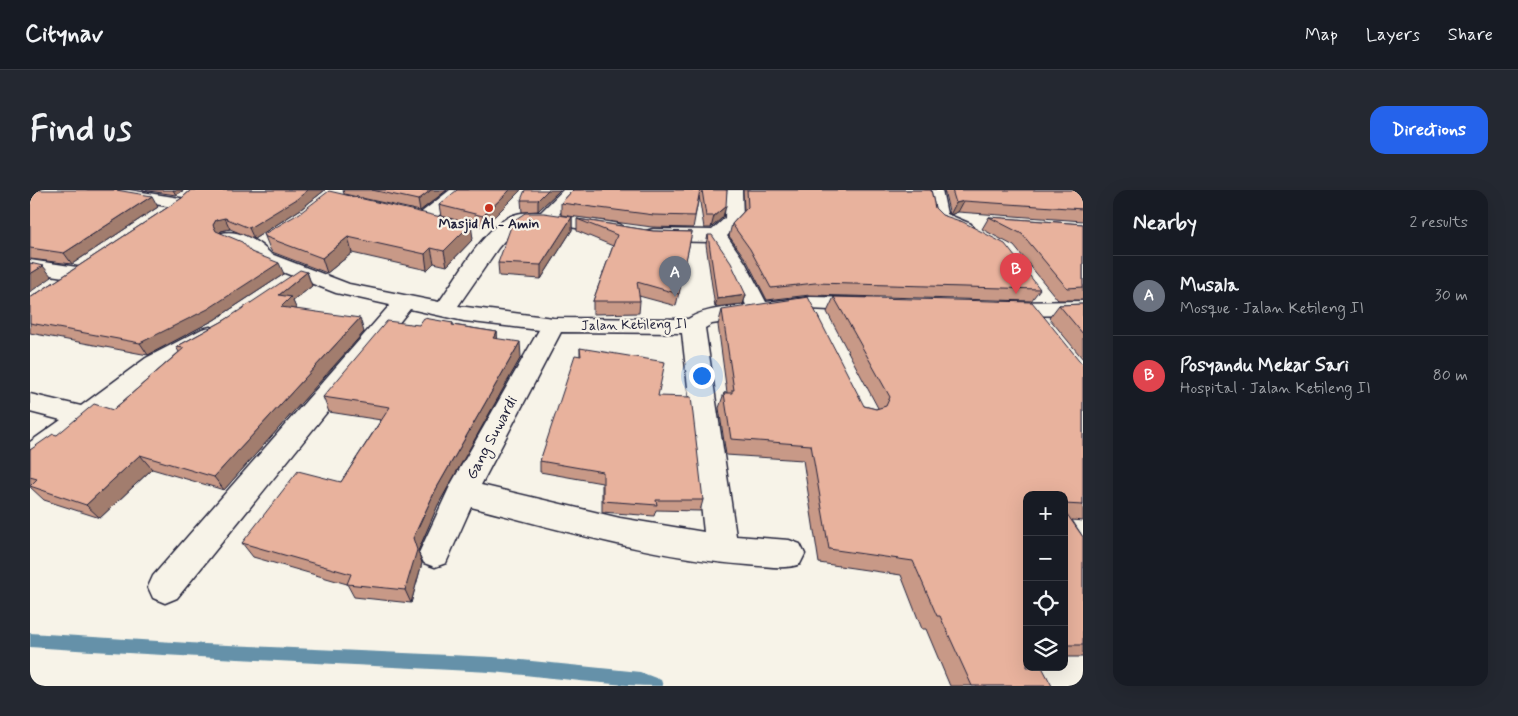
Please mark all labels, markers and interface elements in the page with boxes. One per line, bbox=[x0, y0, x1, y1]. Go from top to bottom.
text: Citynav bbox=[25, 19, 103, 50]
text: Map bbox=[1305, 23, 1338, 47]
text: Layers bbox=[1366, 23, 1420, 47]
text: Share bbox=[1448, 23, 1493, 47]
button: Directions bbox=[1370, 106, 1488, 154]
text: Find us bbox=[30, 107, 132, 153]
marker: Masjid Al - Amin bbox=[483, 202, 495, 214]
text: Nearby bbox=[1133, 209, 1197, 237]
text: 2 results bbox=[1410, 212, 1468, 233]
place label: Masjid Al - Amin bbox=[439, 215, 540, 234]
pin: B bbox=[1000, 253, 1032, 294]
pin: A bbox=[659, 256, 691, 297]
text: Musala bbox=[1180, 273, 1239, 298]
text: A bbox=[1144, 285, 1154, 306]
text: 30 m bbox=[1435, 285, 1468, 306]
text: Mosque · Jalan Ketileng II bbox=[1180, 298, 1364, 319]
street label: Jalan Ketileng II bbox=[581, 315, 687, 336]
text: Posyandu Mekar Sari bbox=[1180, 353, 1349, 378]
your location bbox=[689, 363, 715, 389]
text: B bbox=[1144, 365, 1154, 386]
text: 80 m bbox=[1433, 365, 1468, 386]
text: Hospital · Jalan Ketileng II bbox=[1180, 378, 1371, 399]
street label: Gang Suwardi bbox=[461, 392, 524, 484]
map controls bbox=[1023, 491, 1068, 671]
button: + bbox=[1023, 491, 1068, 536]
button: − bbox=[1023, 536, 1068, 581]
button: locate bbox=[1023, 581, 1068, 626]
button: layers bbox=[1023, 626, 1068, 671]

